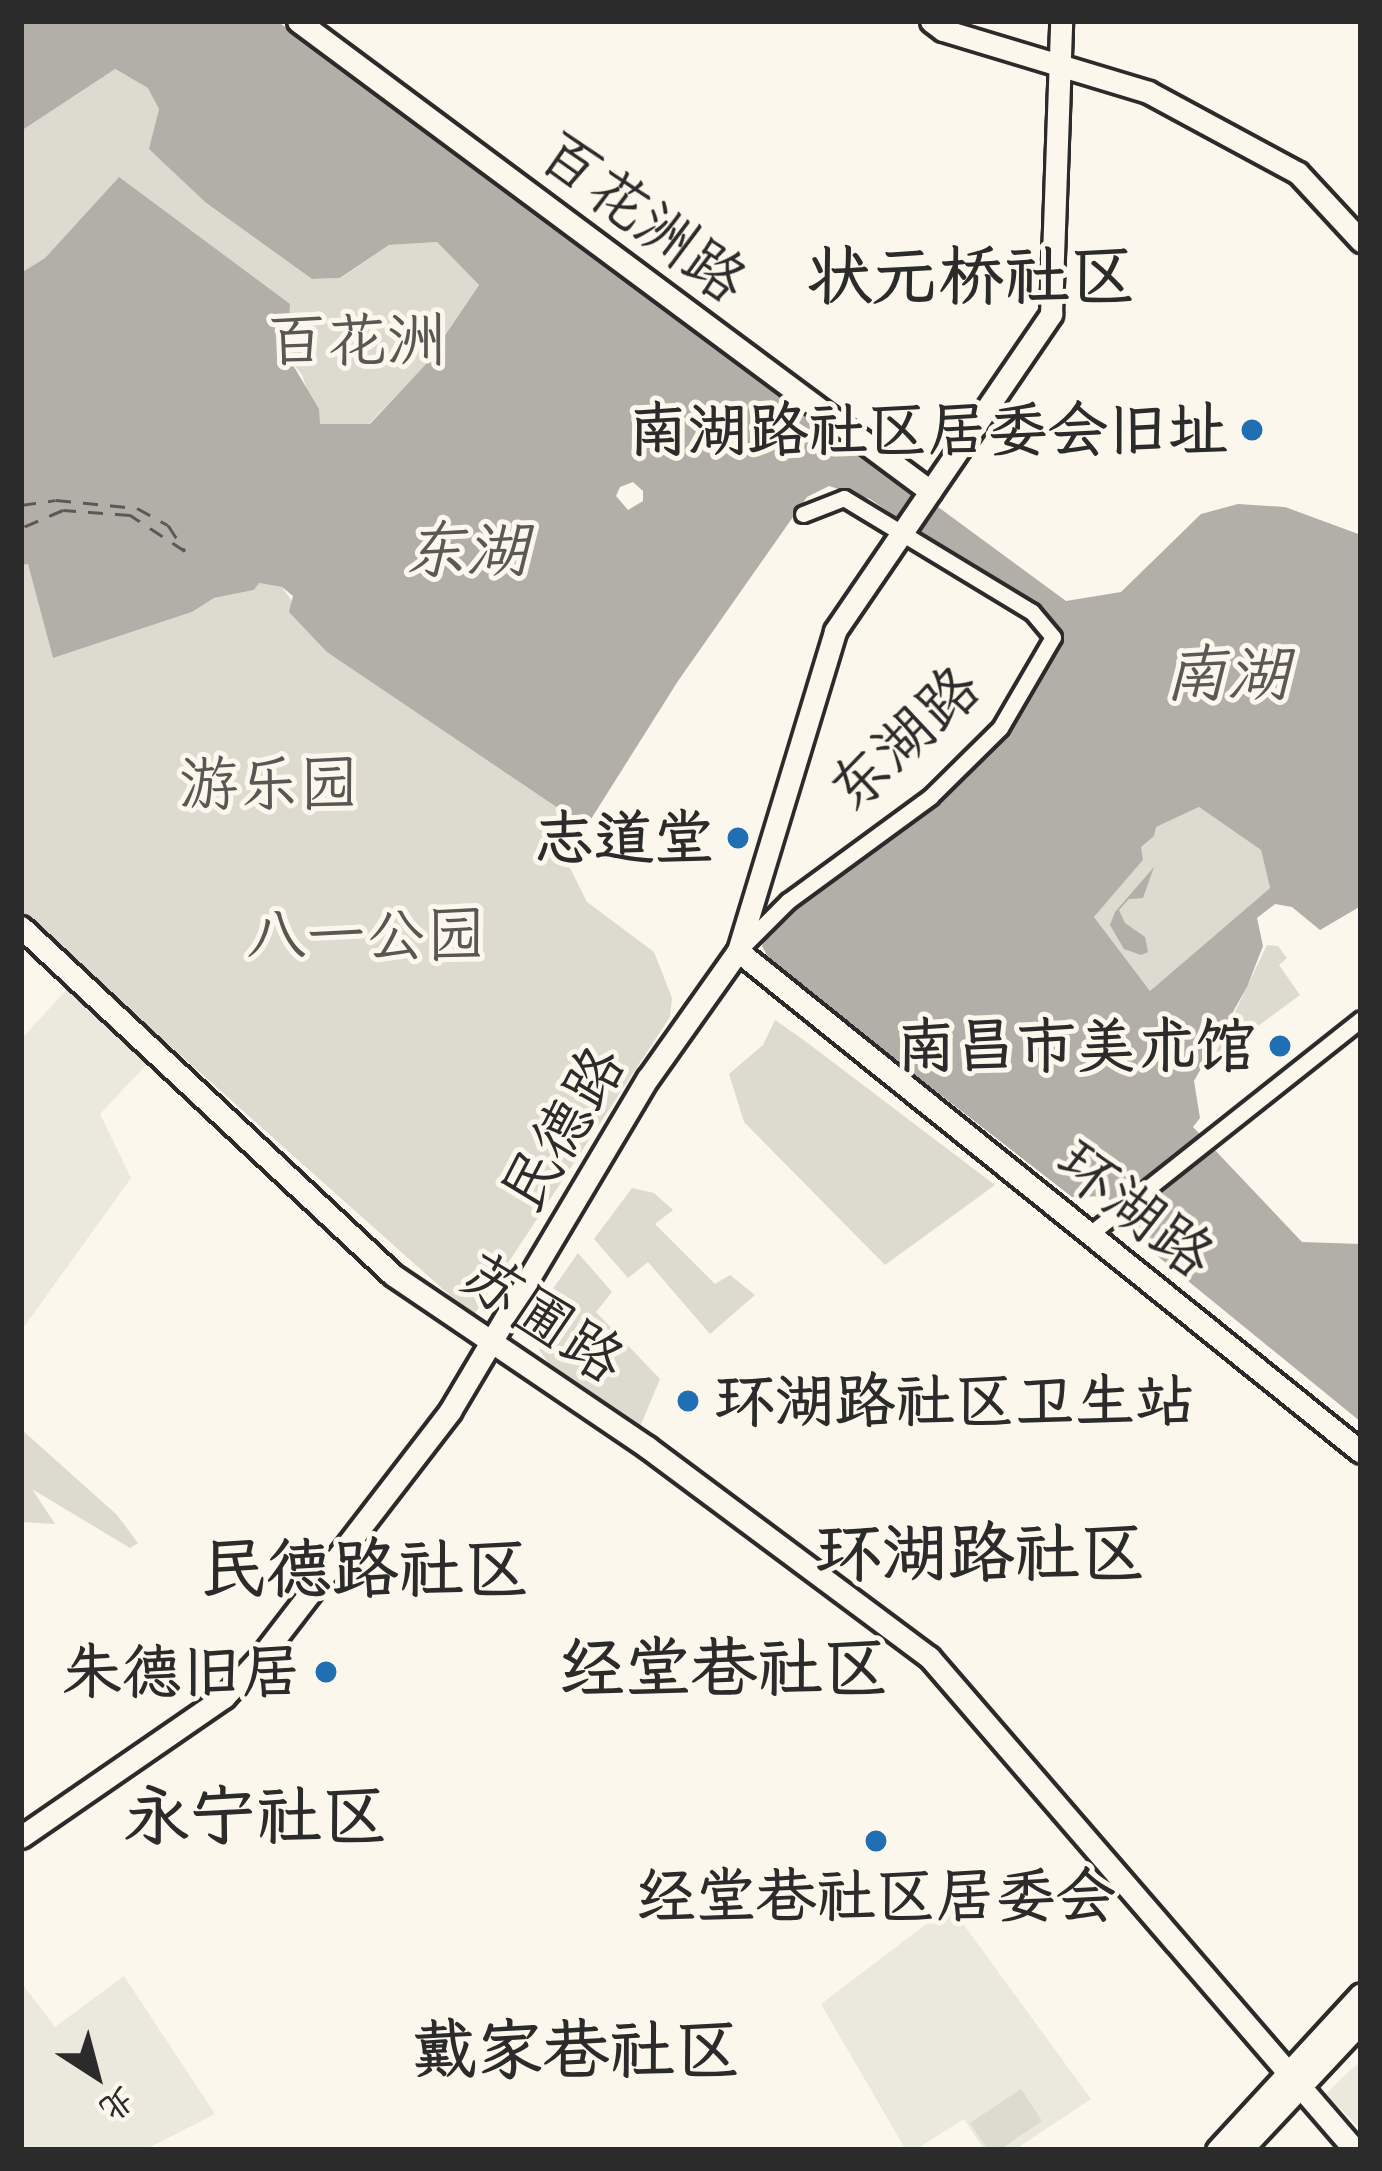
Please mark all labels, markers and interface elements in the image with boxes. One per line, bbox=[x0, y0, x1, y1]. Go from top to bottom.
street label: 百花洲路 bbox=[525, 116, 761, 318]
district label: 状元桥社区 bbox=[806, 237, 1136, 317]
park label: 百花洲 bbox=[267, 304, 447, 376]
place label: 南湖路社区居委会旧址 bbox=[628, 394, 1228, 466]
marker: 南湖路社区居委会旧址 bbox=[1239, 417, 1265, 443]
water label: 东湖 bbox=[403, 513, 529, 589]
water label: 南湖 bbox=[1164, 637, 1290, 713]
street label: 东湖路 bbox=[814, 651, 994, 827]
park label: 游乐园 bbox=[179, 748, 359, 820]
place label: 志道堂 bbox=[534, 802, 714, 874]
marker: 志道堂 bbox=[725, 825, 751, 851]
park label: 八一公园 bbox=[246, 899, 486, 971]
place label: 南昌市美术馆 bbox=[896, 1010, 1256, 1082]
street label: 民德路 bbox=[486, 1033, 640, 1225]
marker: 南昌市美术馆 bbox=[1267, 1033, 1293, 1059]
street label: 环湖路 bbox=[1042, 1125, 1228, 1293]
street label: 苏圃路 bbox=[448, 1238, 638, 1398]
place label: 环湖路社区卫生站 bbox=[715, 1365, 1195, 1437]
marker: 环湖路社区卫生站 bbox=[672, 1385, 704, 1417]
district label: 环湖路社区 bbox=[816, 1514, 1146, 1594]
district label: 民德路社区 bbox=[200, 1530, 530, 1610]
district label: 经堂巷社区 bbox=[559, 1629, 889, 1709]
place label: 朱德旧居 bbox=[62, 1636, 302, 1708]
marker: 朱德旧居 bbox=[313, 1659, 339, 1685]
district label: 永宁社区 bbox=[124, 1777, 388, 1857]
marker: 经堂巷社区居委会 bbox=[863, 1828, 889, 1854]
place label: 经堂巷社区居委会 bbox=[636, 1860, 1116, 1932]
district label: 戴家巷社区 bbox=[411, 2011, 741, 2091]
north arrow bbox=[36, 2015, 156, 2135]
text: 北 bbox=[91, 2077, 143, 2131]

